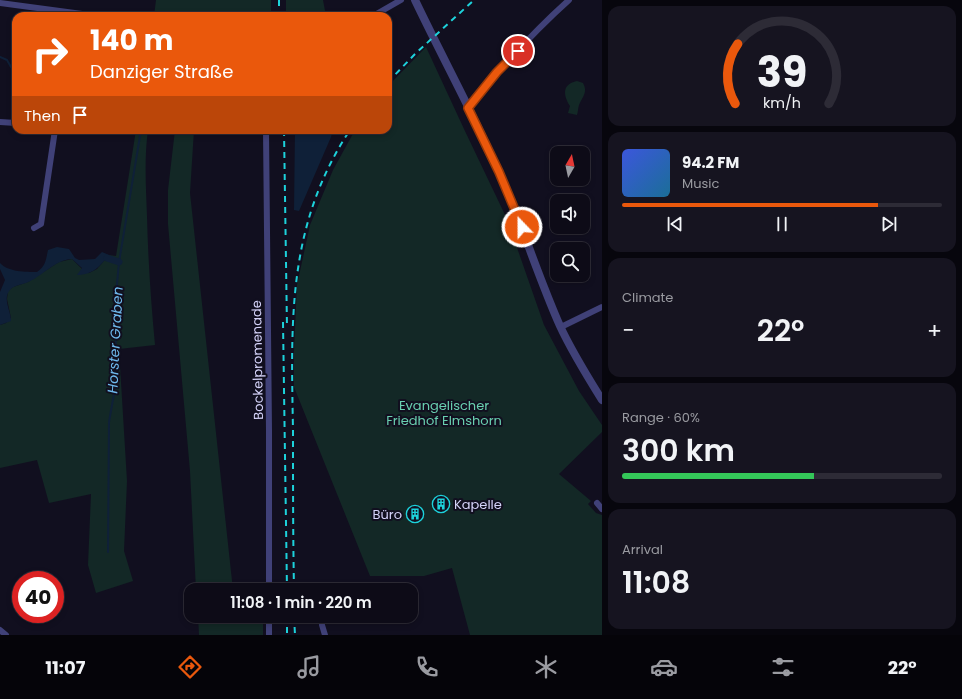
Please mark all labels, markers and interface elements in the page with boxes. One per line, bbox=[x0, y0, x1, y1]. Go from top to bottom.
text: 140 m bbox=[90, 21, 173, 60]
icon: right bbox=[24, 28, 76, 80]
pin bbox=[501, 34, 535, 68]
icon: arrive bbox=[507, 40, 529, 62]
text: 39 bbox=[757, 43, 807, 102]
text: Danziger Straße bbox=[90, 59, 233, 84]
text: km/h bbox=[763, 92, 801, 112]
icon: arrive bbox=[69, 104, 91, 126]
text: Then bbox=[24, 105, 61, 126]
north arrow bbox=[550, 146, 590, 186]
map controls bbox=[550, 146, 590, 282]
text: 94.2 FM bbox=[682, 152, 739, 173]
text: Music bbox=[682, 174, 719, 193]
button: sound bbox=[550, 194, 590, 234]
position arrow bbox=[501, 206, 543, 248]
icon: previous bbox=[664, 213, 686, 235]
icon: pause bbox=[771, 213, 793, 235]
icon: next bbox=[878, 213, 900, 235]
button: search bbox=[550, 242, 590, 282]
water label: Horster Graben bbox=[102, 286, 128, 394]
text: Climate bbox=[622, 288, 673, 307]
street label: Bockelpromenade bbox=[247, 300, 268, 420]
text: 22° bbox=[757, 309, 804, 352]
text: − bbox=[622, 315, 634, 346]
text: + bbox=[927, 315, 942, 346]
park label: Evangelischer Friedhof Elmshorn bbox=[386, 396, 502, 430]
text: Range · 60% bbox=[622, 408, 700, 427]
text: 300 km bbox=[622, 429, 735, 472]
building icon: Kapelle bbox=[431, 494, 451, 514]
place label: Kapelle bbox=[454, 495, 502, 514]
building icon: Büro bbox=[405, 504, 425, 524]
place label: Büro bbox=[373, 505, 402, 524]
text: Arrival bbox=[622, 540, 663, 559]
text: 11:08 bbox=[622, 561, 690, 604]
speed limit sign: 40 bbox=[12, 571, 64, 623]
text: 11:08 · 1 min · 220 m bbox=[230, 592, 372, 613]
icon: directions bbox=[176, 653, 204, 681]
icon: music bbox=[295, 653, 323, 681]
icon: phone bbox=[413, 653, 441, 681]
icon: climate bbox=[532, 653, 560, 681]
icon: car bbox=[650, 653, 678, 681]
icon: filters bbox=[769, 653, 797, 681]
text: 11:07 bbox=[45, 655, 85, 680]
text: 22° bbox=[888, 655, 917, 680]

